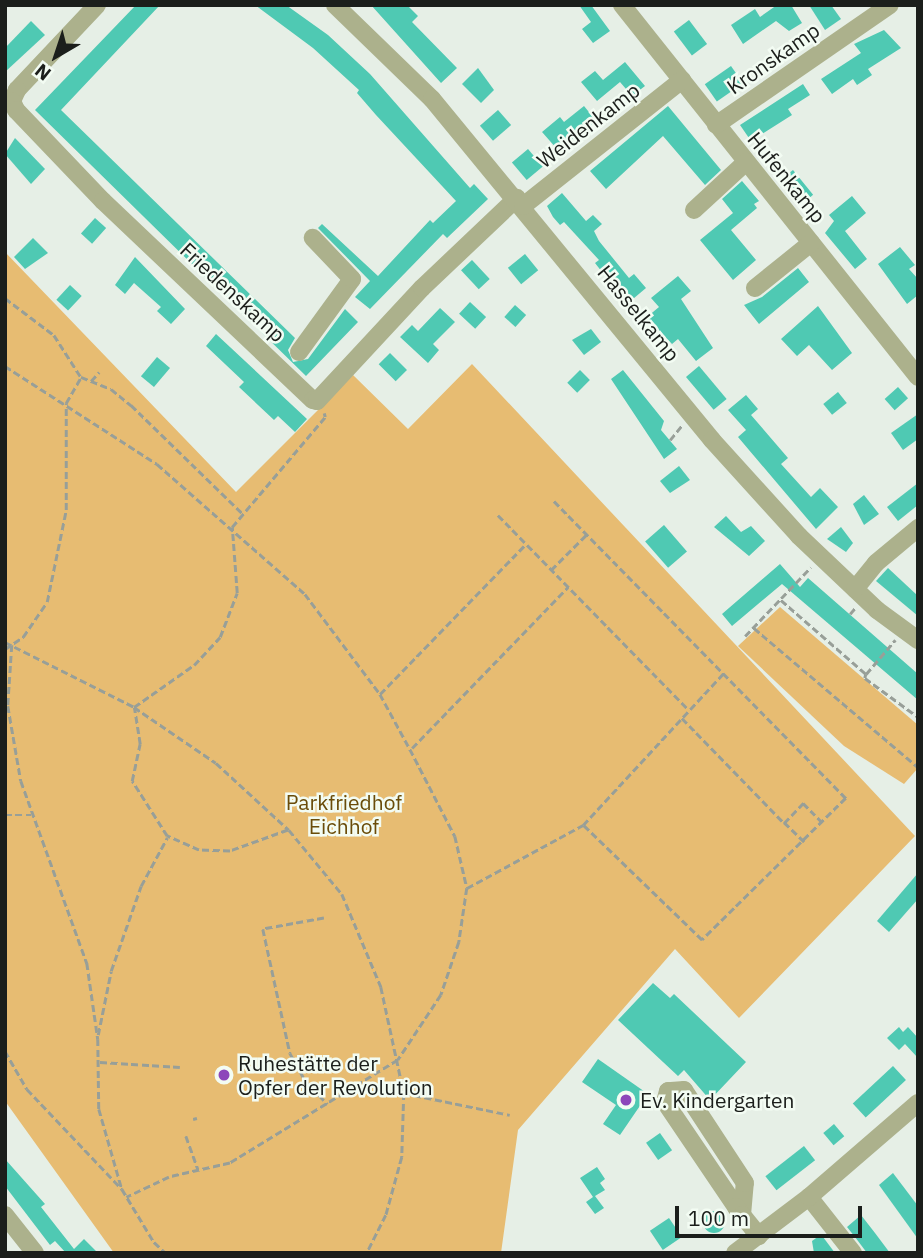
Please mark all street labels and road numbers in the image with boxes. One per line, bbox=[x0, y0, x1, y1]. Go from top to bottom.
street label: Kronskamp bbox=[722, 17, 824, 99]
street label: Weidenkamp bbox=[532, 77, 644, 173]
street label: Hufenkamp bbox=[743, 126, 831, 228]
street label: Friedenskamp bbox=[175, 237, 291, 347]
street label: Hasselkamp bbox=[593, 260, 685, 366]

